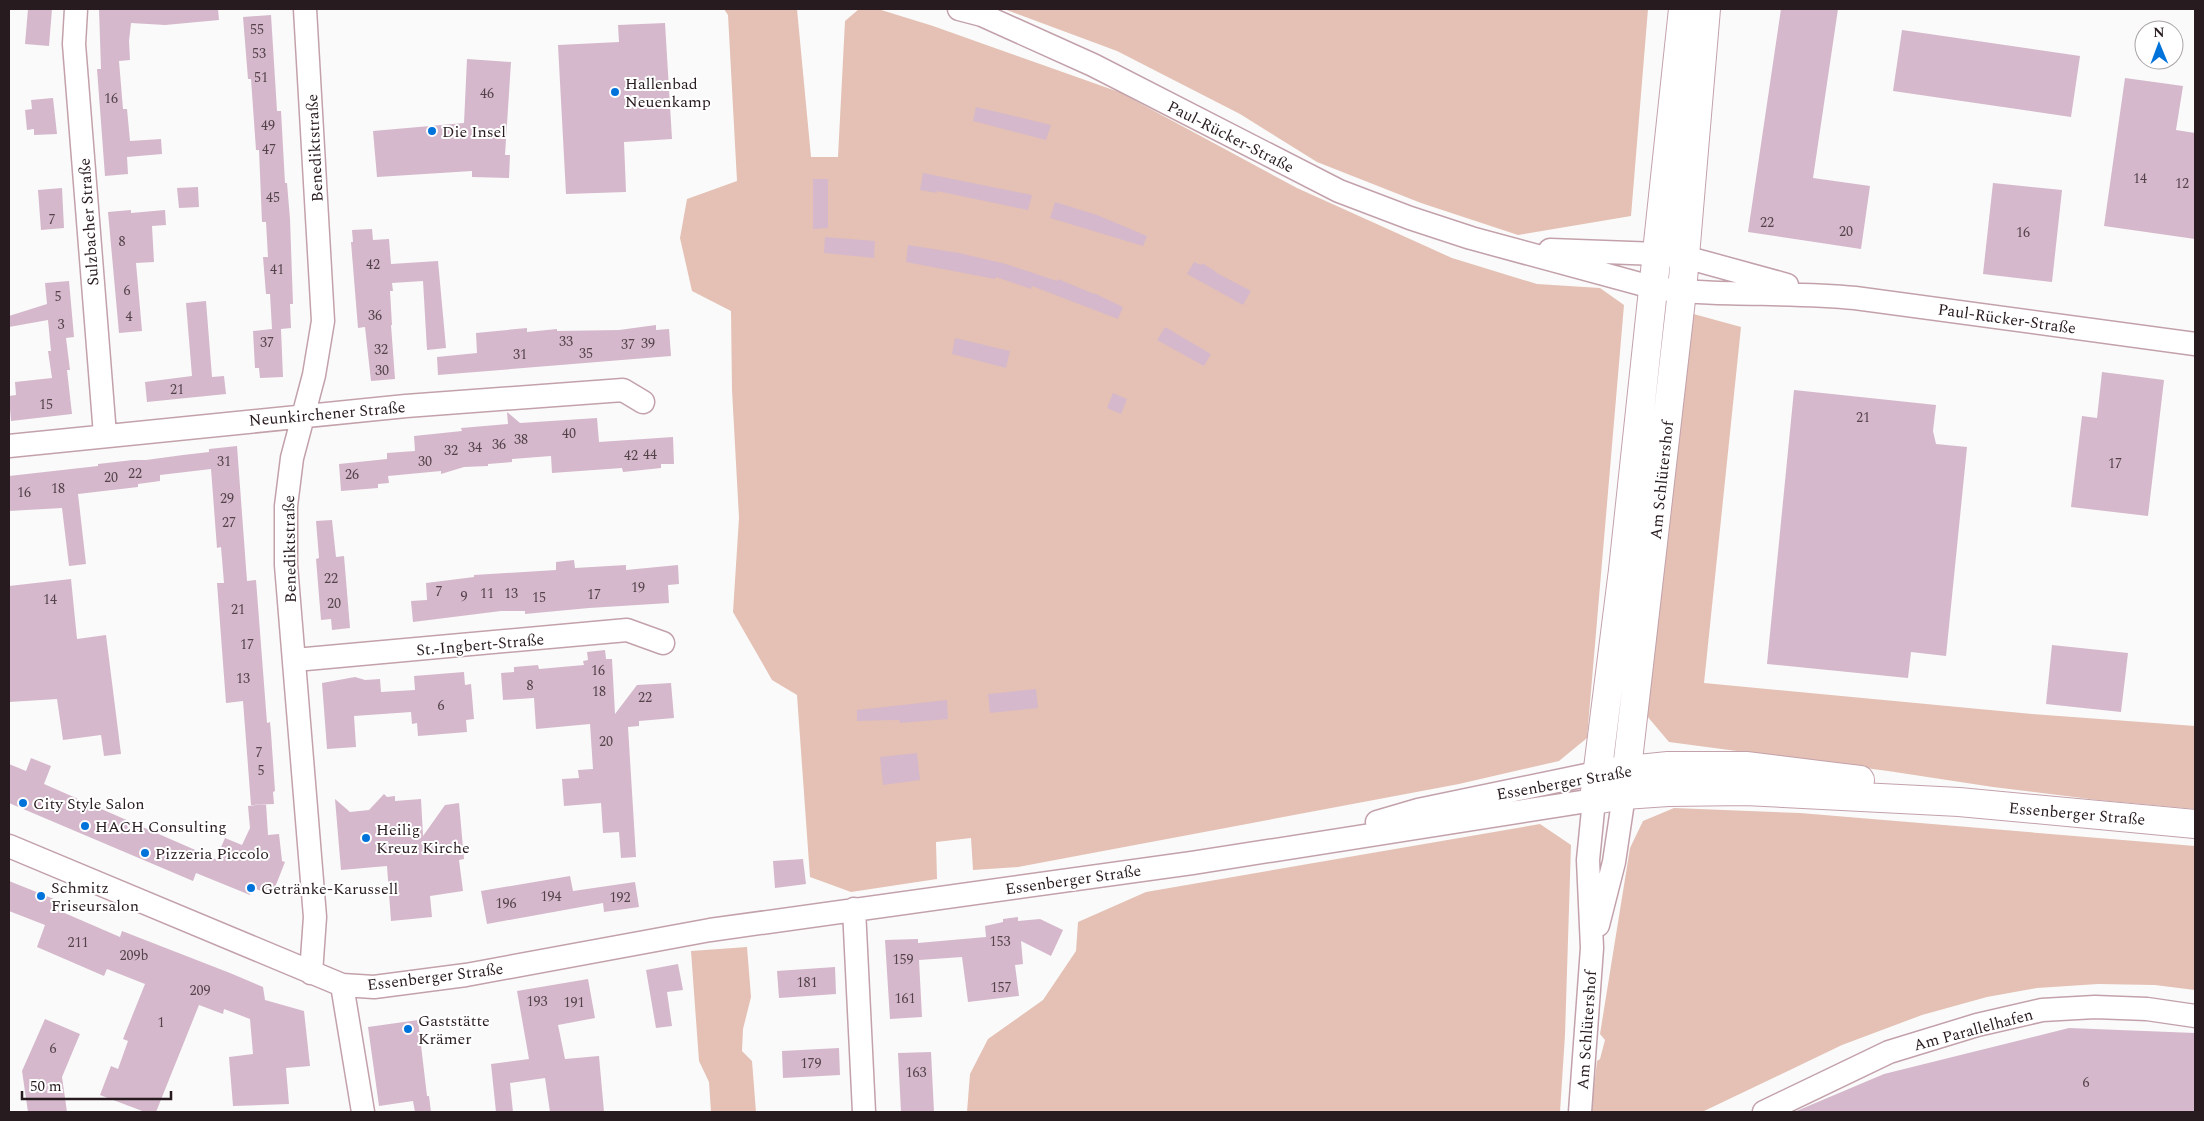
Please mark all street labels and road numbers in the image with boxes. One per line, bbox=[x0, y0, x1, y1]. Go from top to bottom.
street label: Benediktstraße bbox=[300, 93, 330, 203]
street label: Paul-Rücker-Straße bbox=[1163, 95, 1298, 179]
street label: Sulzbacher Straße bbox=[73, 157, 105, 287]
street label: Paul-Rücker-Straße bbox=[1936, 297, 2078, 341]
street label: Neunkirchener Straße bbox=[248, 395, 406, 433]
street label: Am Schlütershof bbox=[1644, 418, 1680, 541]
street label: Benediktstraße bbox=[277, 495, 303, 603]
street label: St.-Ingbert-Straße bbox=[415, 627, 545, 663]
street label: Essenberger Straße bbox=[1495, 759, 1634, 807]
street label: Essenberger Straße bbox=[2008, 796, 2146, 832]
street label: Essenberger Straße bbox=[1004, 859, 1143, 901]
street label: Essenberger Straße bbox=[366, 957, 505, 997]
street label: Am Schlütershof bbox=[1571, 968, 1603, 1090]
street label: Am Parallelhafen bbox=[1911, 1002, 2036, 1057]

